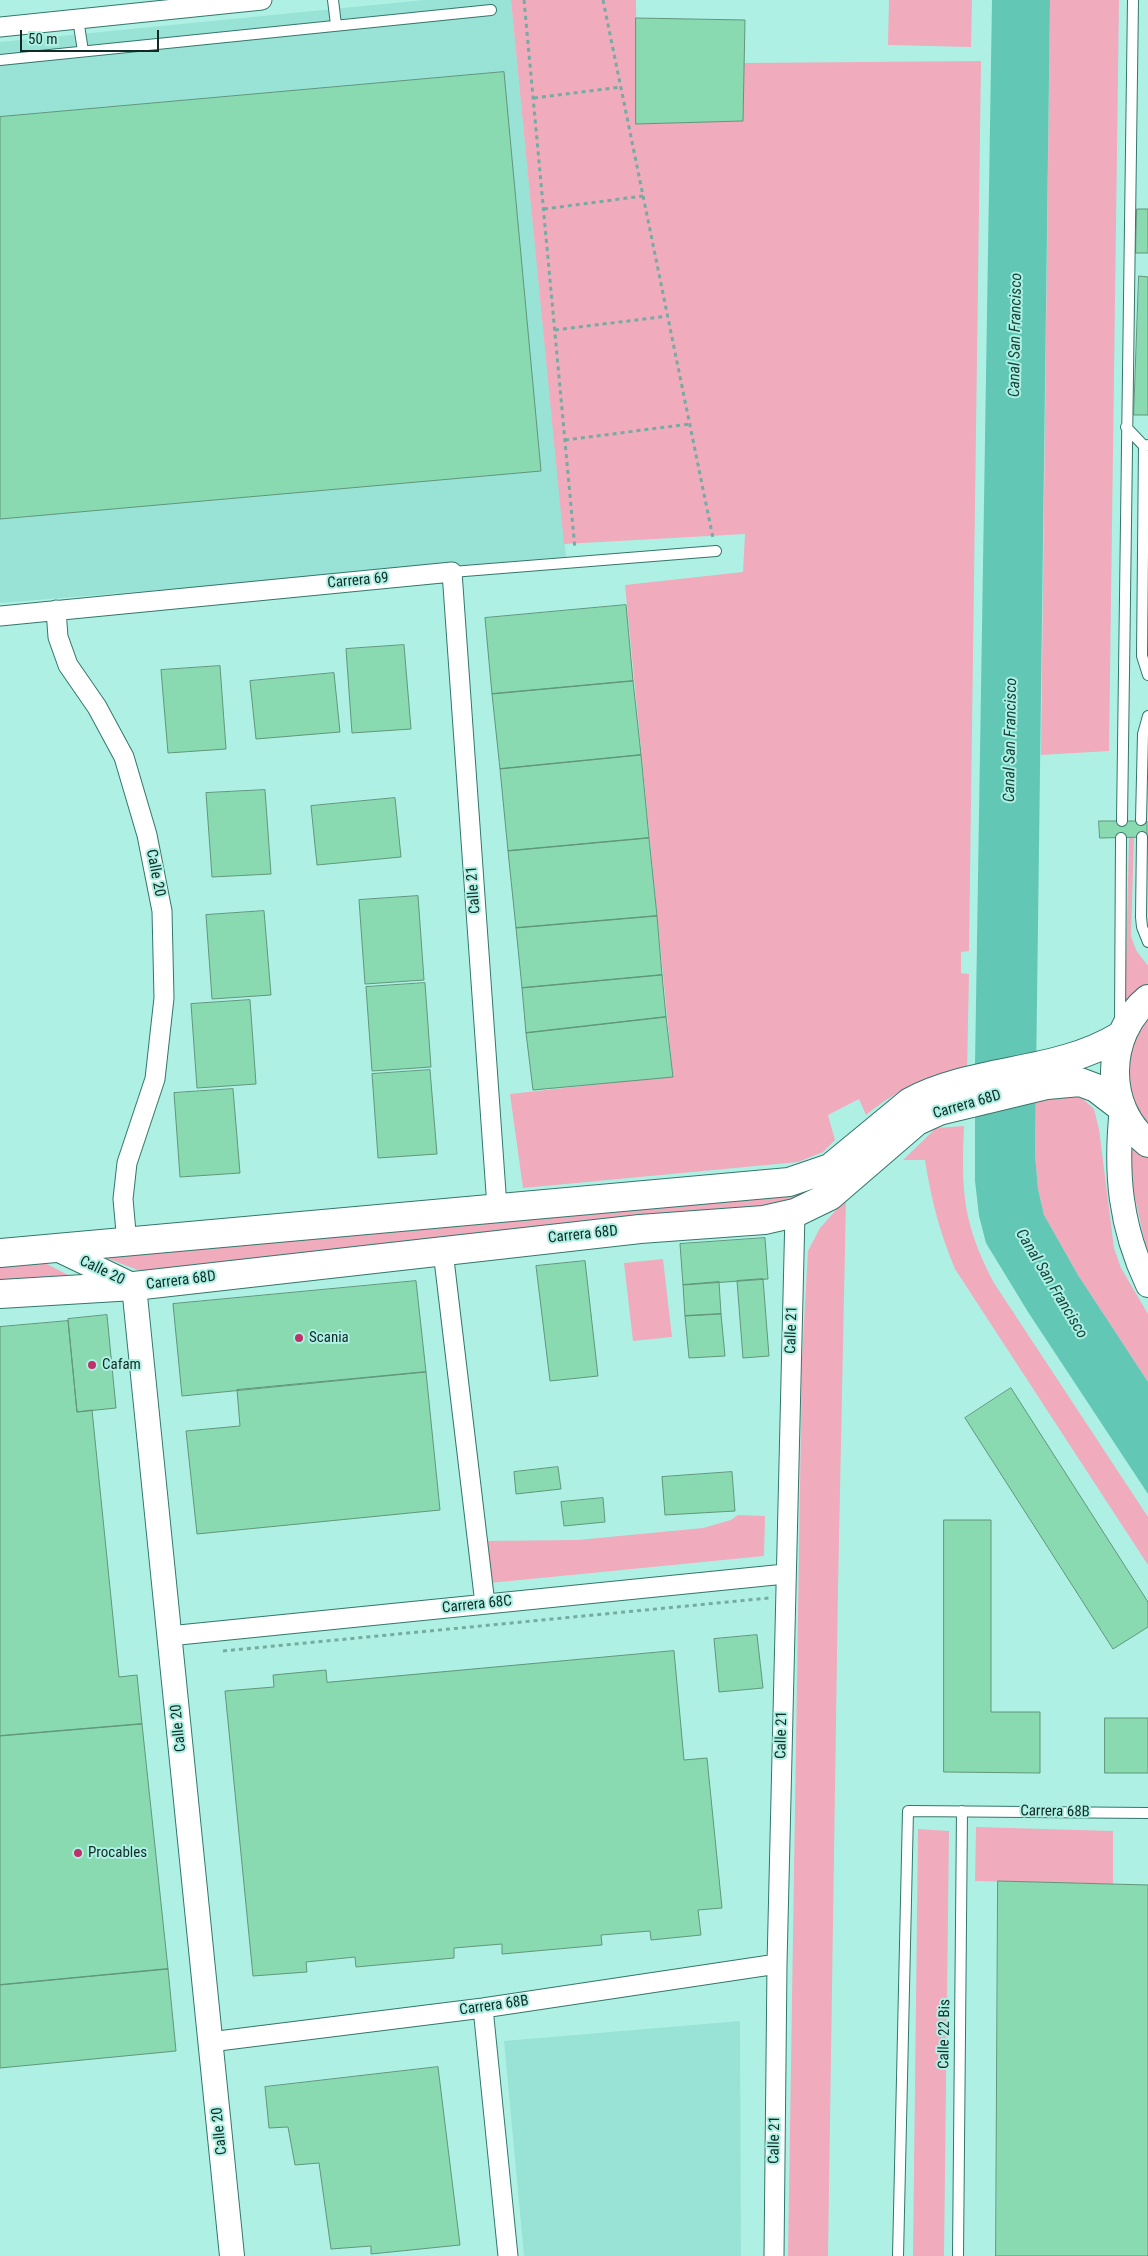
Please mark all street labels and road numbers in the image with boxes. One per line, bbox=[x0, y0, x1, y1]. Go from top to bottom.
street label: Carrera 69 bbox=[327, 569, 389, 593]
street label: Calle 20 bbox=[142, 848, 168, 898]
street label: Calle 21 bbox=[463, 866, 485, 914]
street label: Carrera 68D bbox=[931, 1087, 1003, 1123]
street label: Carrera 68D bbox=[547, 1222, 619, 1248]
street label: Calle 20 bbox=[77, 1252, 127, 1290]
street label: Carrera 68D bbox=[145, 1268, 217, 1294]
street label: Calle 21 bbox=[782, 1306, 802, 1354]
street label: Carrera 68C bbox=[441, 1592, 513, 1618]
street label: Calle 20 bbox=[168, 1703, 190, 1753]
street label: Calle 21 bbox=[773, 1711, 791, 1759]
street label: Carrera 68B bbox=[1020, 1802, 1090, 1822]
street label: Carrera 68B bbox=[458, 1992, 530, 2020]
street label: Calle 22 Bis bbox=[935, 1999, 955, 2069]
street label: Calle 20 bbox=[209, 2106, 231, 2156]
street label: Calle 21 bbox=[766, 2116, 784, 2164]

